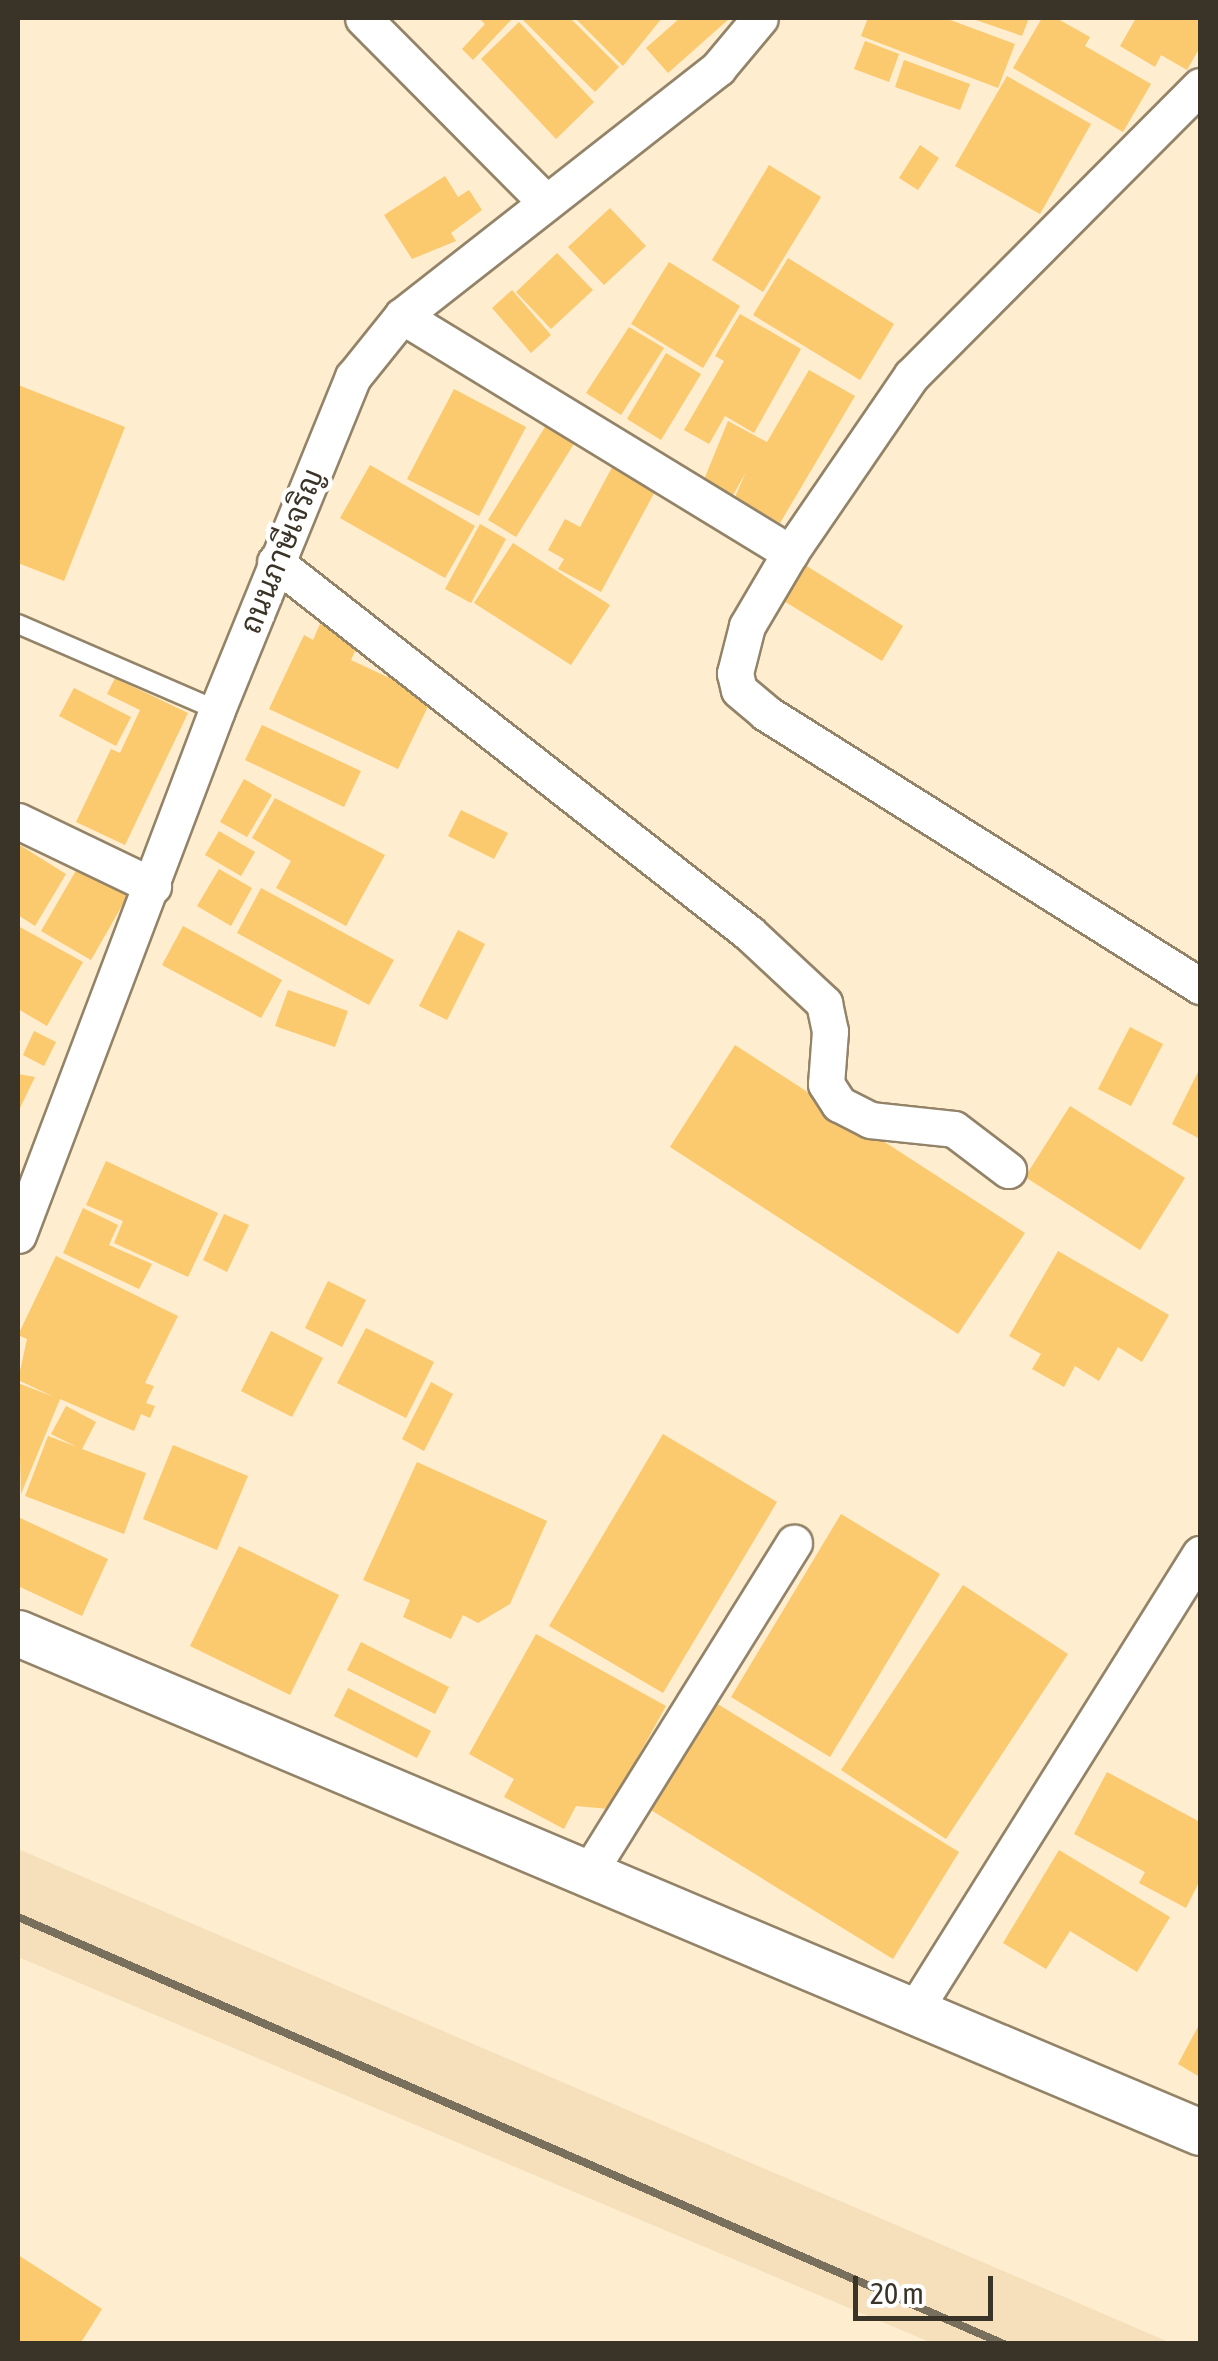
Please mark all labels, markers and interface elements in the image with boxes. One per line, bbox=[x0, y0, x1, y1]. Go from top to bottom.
street label: ถนนภาษีเจริญ bbox=[232, 463, 330, 639]
scale bar bbox=[858, 2256, 998, 2318]
text: 20 m bbox=[870, 2276, 924, 2310]

